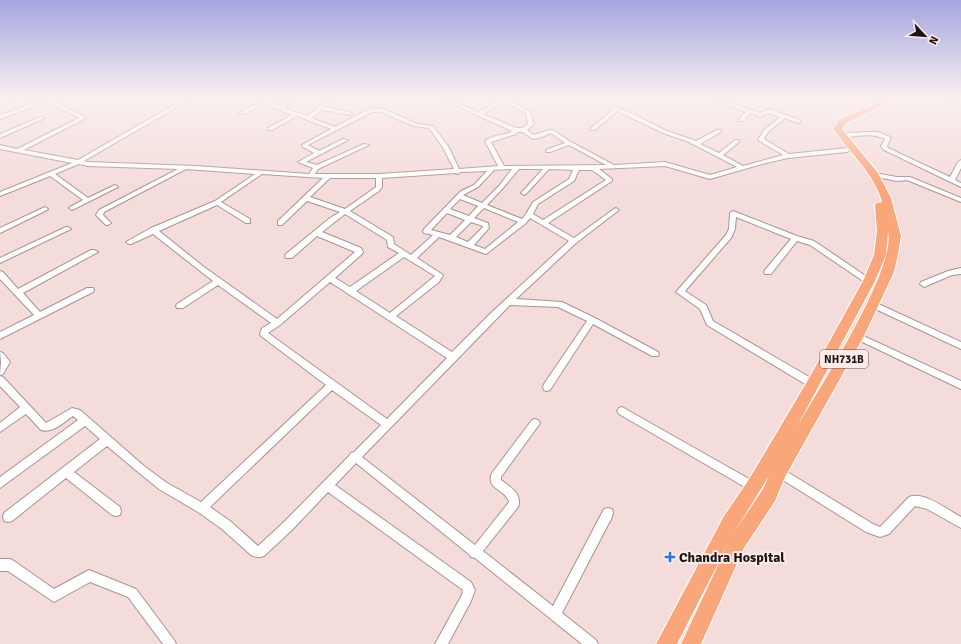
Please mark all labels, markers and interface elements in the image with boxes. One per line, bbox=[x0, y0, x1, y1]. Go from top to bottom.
north arrow bbox=[905, 16, 945, 56]
text: N bbox=[926, 34, 941, 46]
road number: NH731B bbox=[820, 350, 868, 368]
place label: Chandra Hospital bbox=[679, 549, 785, 566]
marker: Chandra Hospital bbox=[664, 551, 676, 563]

